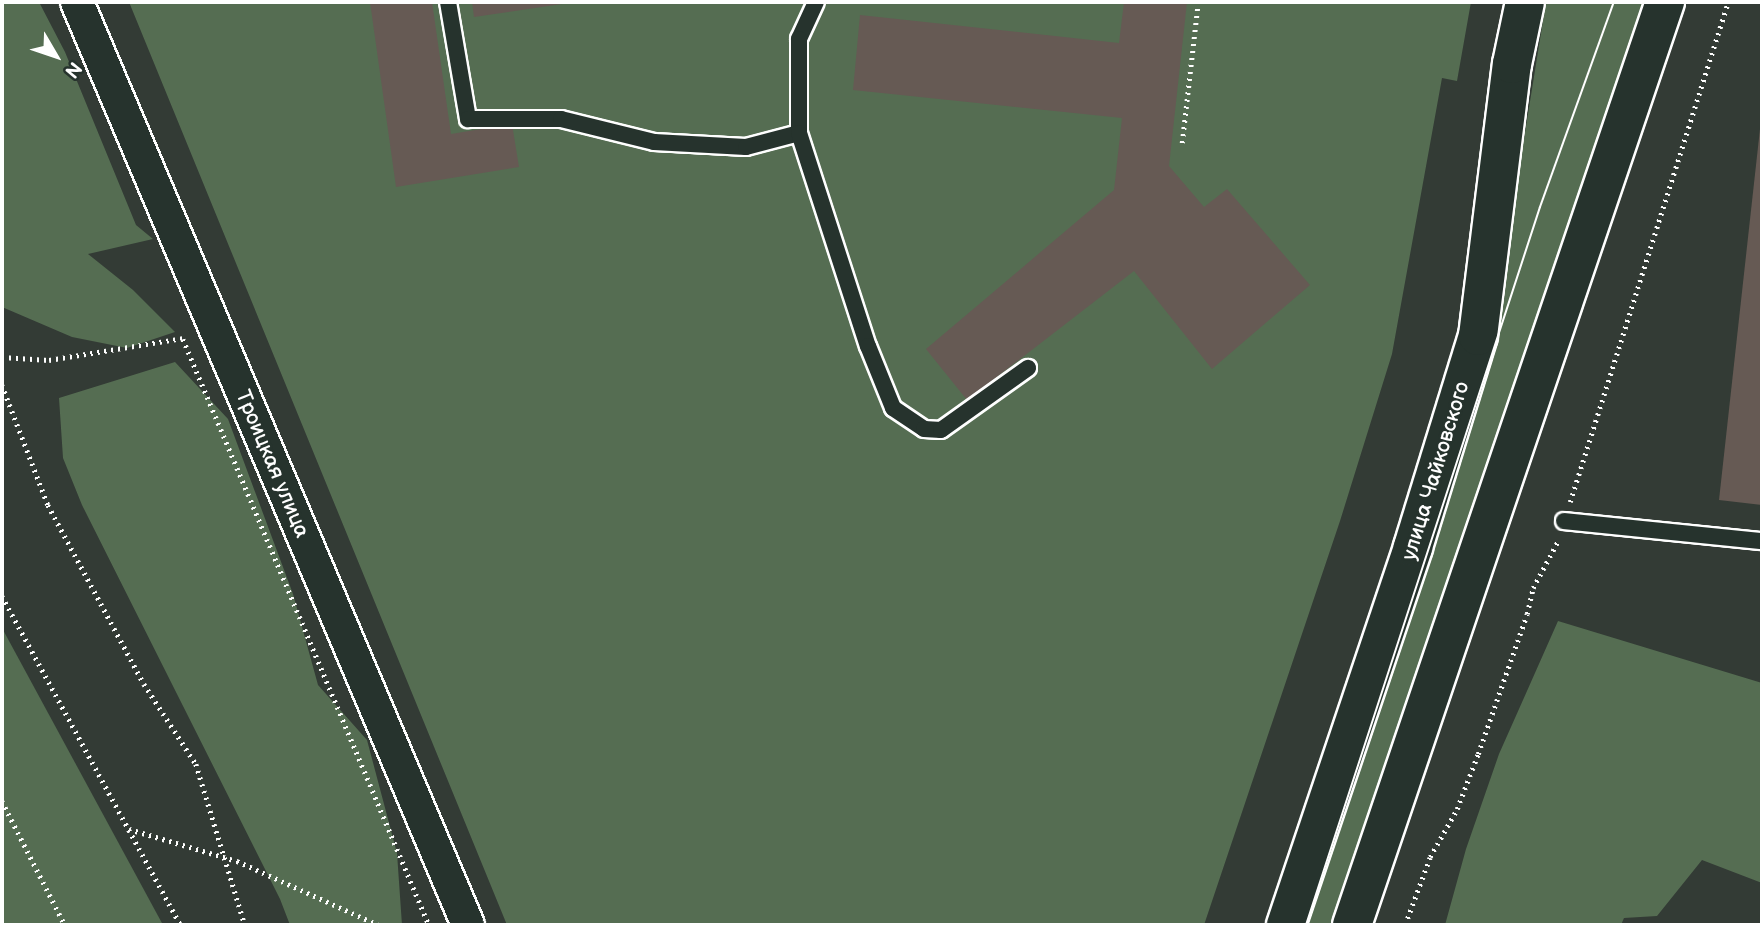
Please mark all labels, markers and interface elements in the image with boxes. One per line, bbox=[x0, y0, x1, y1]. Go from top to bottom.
north arrow bbox=[21, 21, 91, 91]
text: N bbox=[59, 57, 86, 82]
street label: улица Чайковского bbox=[1397, 379, 1475, 563]
street label: Троицкая улица bbox=[230, 386, 314, 542]

